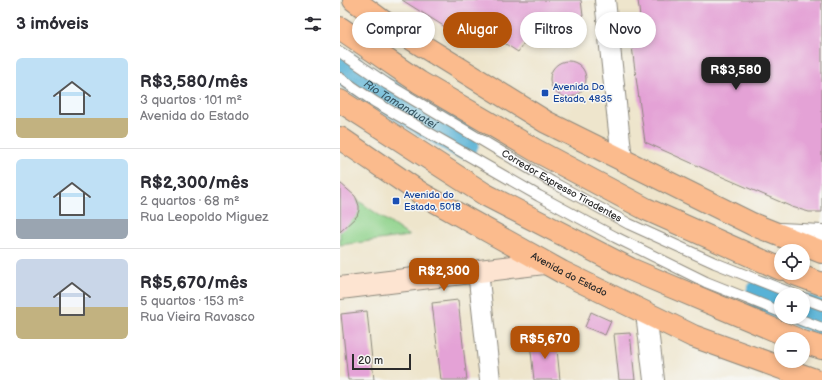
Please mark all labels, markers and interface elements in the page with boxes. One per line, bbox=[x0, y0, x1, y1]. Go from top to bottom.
chip: Comprar bbox=[352, 12, 435, 48]
chip: Alugar bbox=[443, 12, 512, 48]
chip: Filtros bbox=[520, 12, 587, 48]
chip: Novo bbox=[595, 12, 656, 48]
icon: filters bbox=[302, 13, 324, 35]
text: 3 imóveis bbox=[16, 14, 89, 34]
pin: R$3,580 bbox=[699, 57, 773, 91]
text: R$3,580 bbox=[710, 62, 762, 78]
text: R$3,580/mês bbox=[140, 72, 248, 92]
icon: home bbox=[48, 74, 96, 122]
water label: Rio Tamanduateí bbox=[361, 77, 440, 132]
place label: Avenida Do Estado, 4835 bbox=[553, 81, 613, 105]
marker: Avenida Do Estado, 4835 bbox=[540, 88, 550, 98]
text: 3 quartos · 101 m² bbox=[140, 92, 242, 108]
text: Avenida do Estado bbox=[140, 108, 249, 124]
street label: Corredor Expresso Tiradentes bbox=[499, 147, 624, 225]
text: R$2,300/mês bbox=[140, 173, 249, 193]
icon: home bbox=[48, 175, 96, 223]
place label: Avenida do Estado, 5018 bbox=[404, 189, 461, 213]
text: 2 quartos · 68 m² bbox=[140, 193, 240, 209]
marker: Avenida do Estado, 5018 bbox=[391, 196, 401, 206]
text: Rua Leopoldo Miguez bbox=[140, 209, 269, 225]
map controls bbox=[774, 244, 810, 368]
button: locate bbox=[774, 244, 810, 280]
street label: Avenida do Estado bbox=[529, 250, 609, 299]
pin: R$2,300 bbox=[407, 258, 481, 292]
text: R$2,300 bbox=[418, 263, 470, 279]
text: R$5,670/mês bbox=[140, 273, 248, 293]
icon: home bbox=[48, 275, 96, 323]
button: + bbox=[774, 288, 810, 324]
text: 5 quartos · 153 m² bbox=[140, 293, 244, 309]
text: Rua Vieira Ravasco bbox=[140, 309, 255, 325]
pin: R$5,670 bbox=[508, 326, 582, 360]
text: R$5,670 bbox=[519, 331, 571, 347]
button: − bbox=[774, 332, 810, 368]
scale bar bbox=[352, 352, 411, 371]
text: 20 m bbox=[358, 354, 383, 367]

